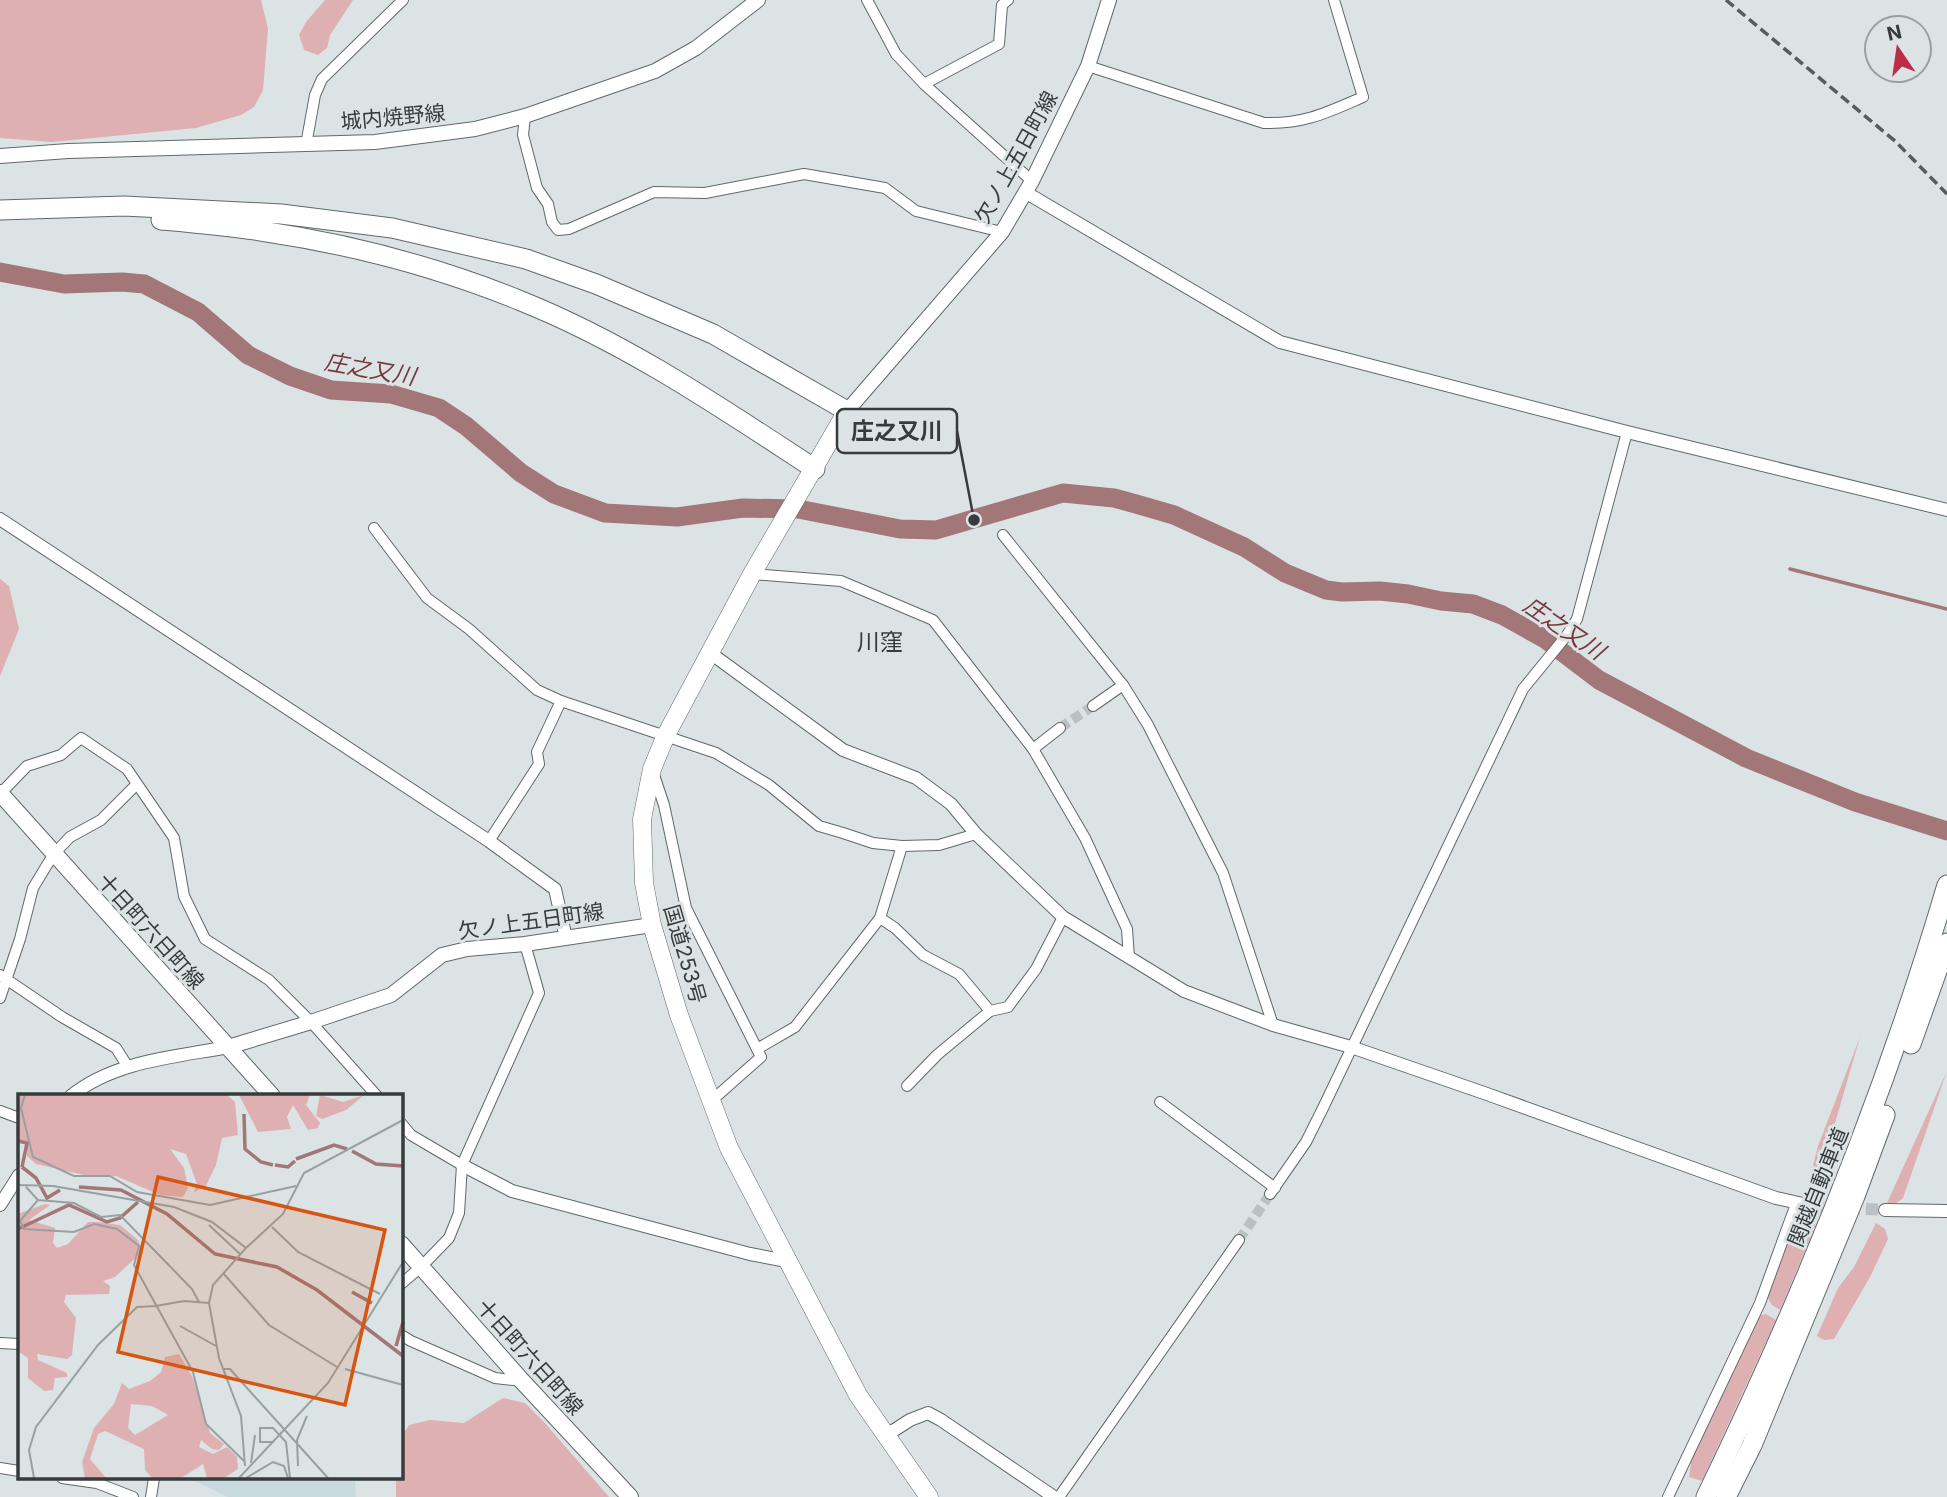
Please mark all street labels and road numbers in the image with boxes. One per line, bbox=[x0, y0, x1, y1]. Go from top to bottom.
street label: 欠ノ上五日町線 bbox=[969, 87, 1063, 227]
street label: 城内焼野線 bbox=[340, 100, 446, 134]
street label: 十日町六日町線 bbox=[93, 868, 209, 994]
street label: 欠ノ上五日町線 bbox=[456, 898, 606, 944]
street label: 国道253号 bbox=[659, 902, 711, 1006]
street label: 関越自動車道 bbox=[1783, 1124, 1853, 1250]
street label: 十日町六日町線 bbox=[472, 1294, 588, 1420]

